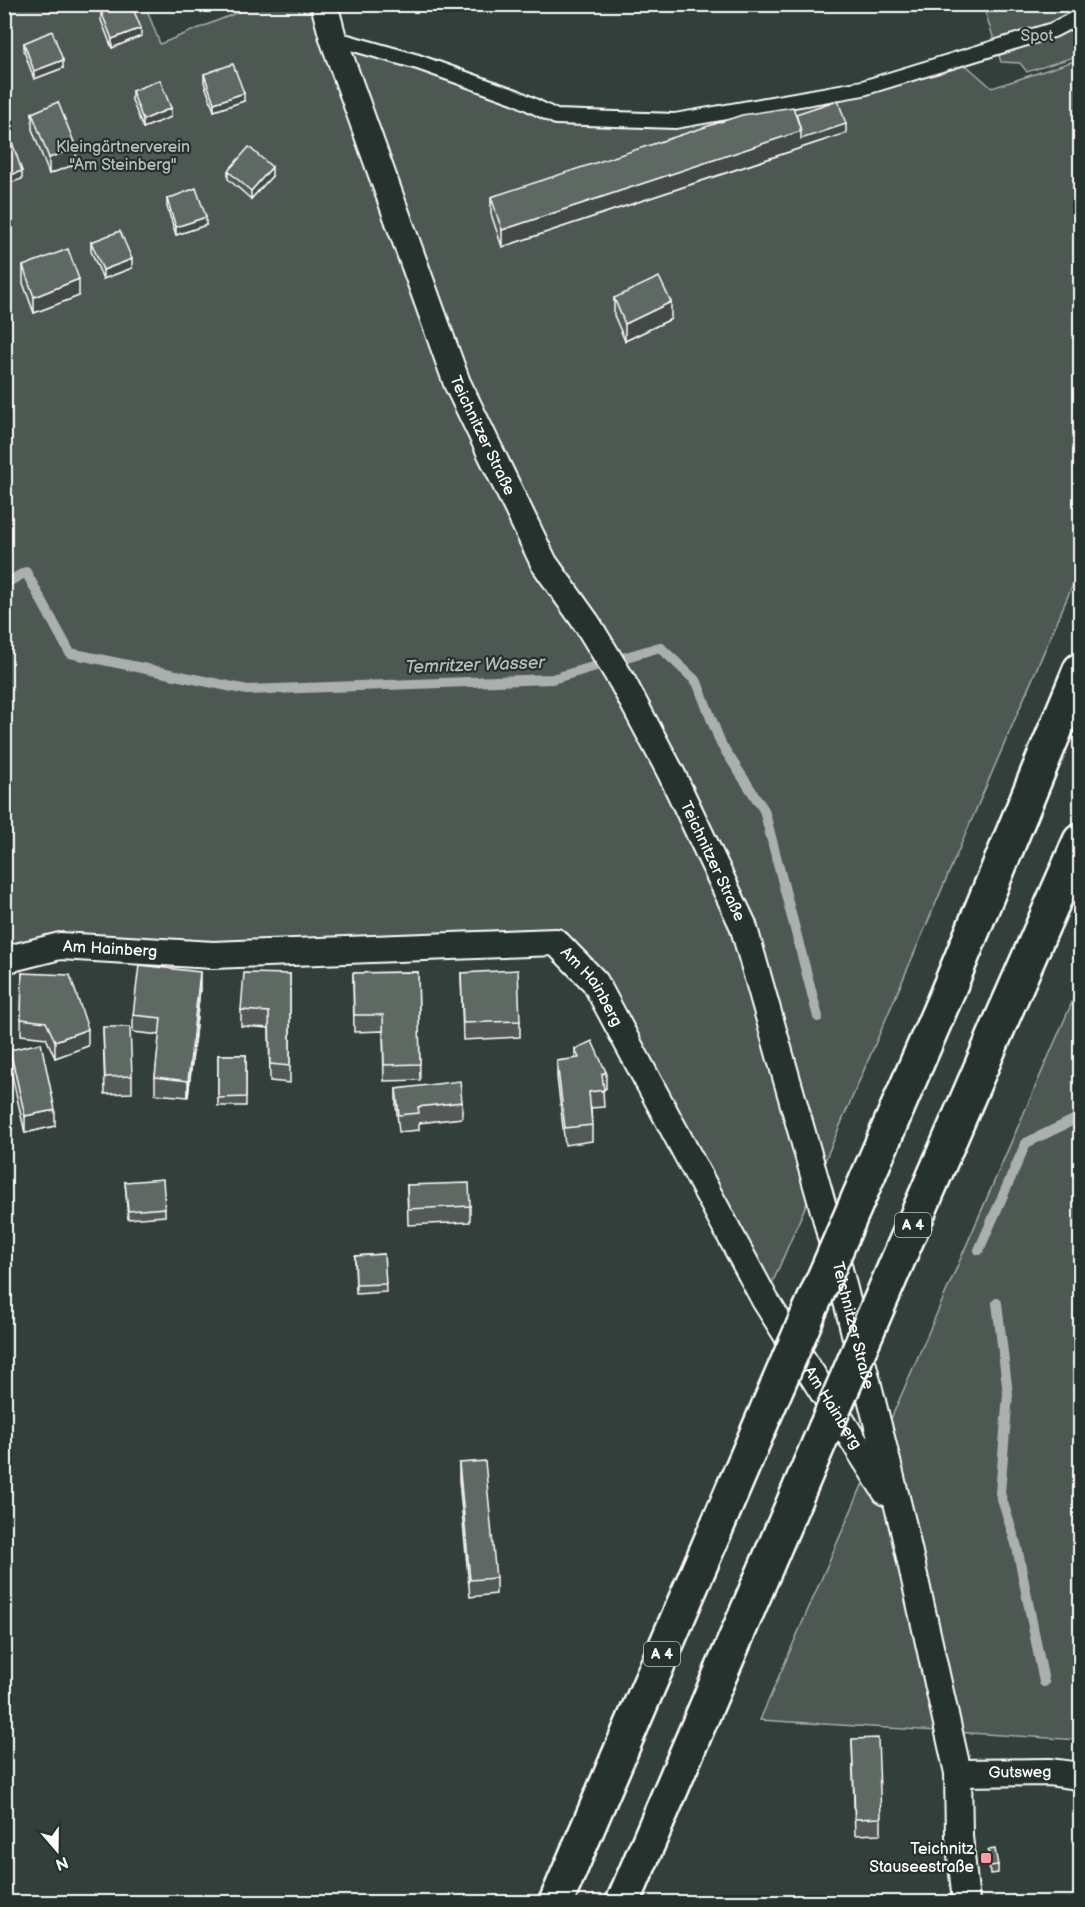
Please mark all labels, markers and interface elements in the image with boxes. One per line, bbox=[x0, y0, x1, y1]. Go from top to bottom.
park label: Spot bbox=[1021, 27, 1053, 46]
park label: Kleingärtnerverein "Am Steinberg" bbox=[56, 138, 190, 175]
street label: Teichnitzer Straße bbox=[446, 373, 520, 499]
water label: Temritzer Wasser bbox=[405, 652, 547, 678]
street label: Teichnitzer Straße bbox=[676, 798, 749, 925]
street label: Am Hainberg bbox=[63, 937, 158, 961]
street label: Am Hainberg bbox=[557, 943, 626, 1030]
road number: A 4 bbox=[895, 1213, 931, 1237]
street label: Teichnitzer Straße bbox=[828, 1260, 878, 1392]
street label: Am Hainberg bbox=[800, 1363, 866, 1453]
road number: A 4 bbox=[644, 1642, 680, 1666]
street label: Gutsweg bbox=[988, 1762, 1052, 1782]
north arrow bbox=[27, 1820, 87, 1880]
place label: Teichnitz Stauseestraße bbox=[869, 1840, 974, 1877]
marker: Teichnitz Stauseestraße bbox=[979, 1851, 993, 1865]
text: N bbox=[53, 1852, 71, 1874]

